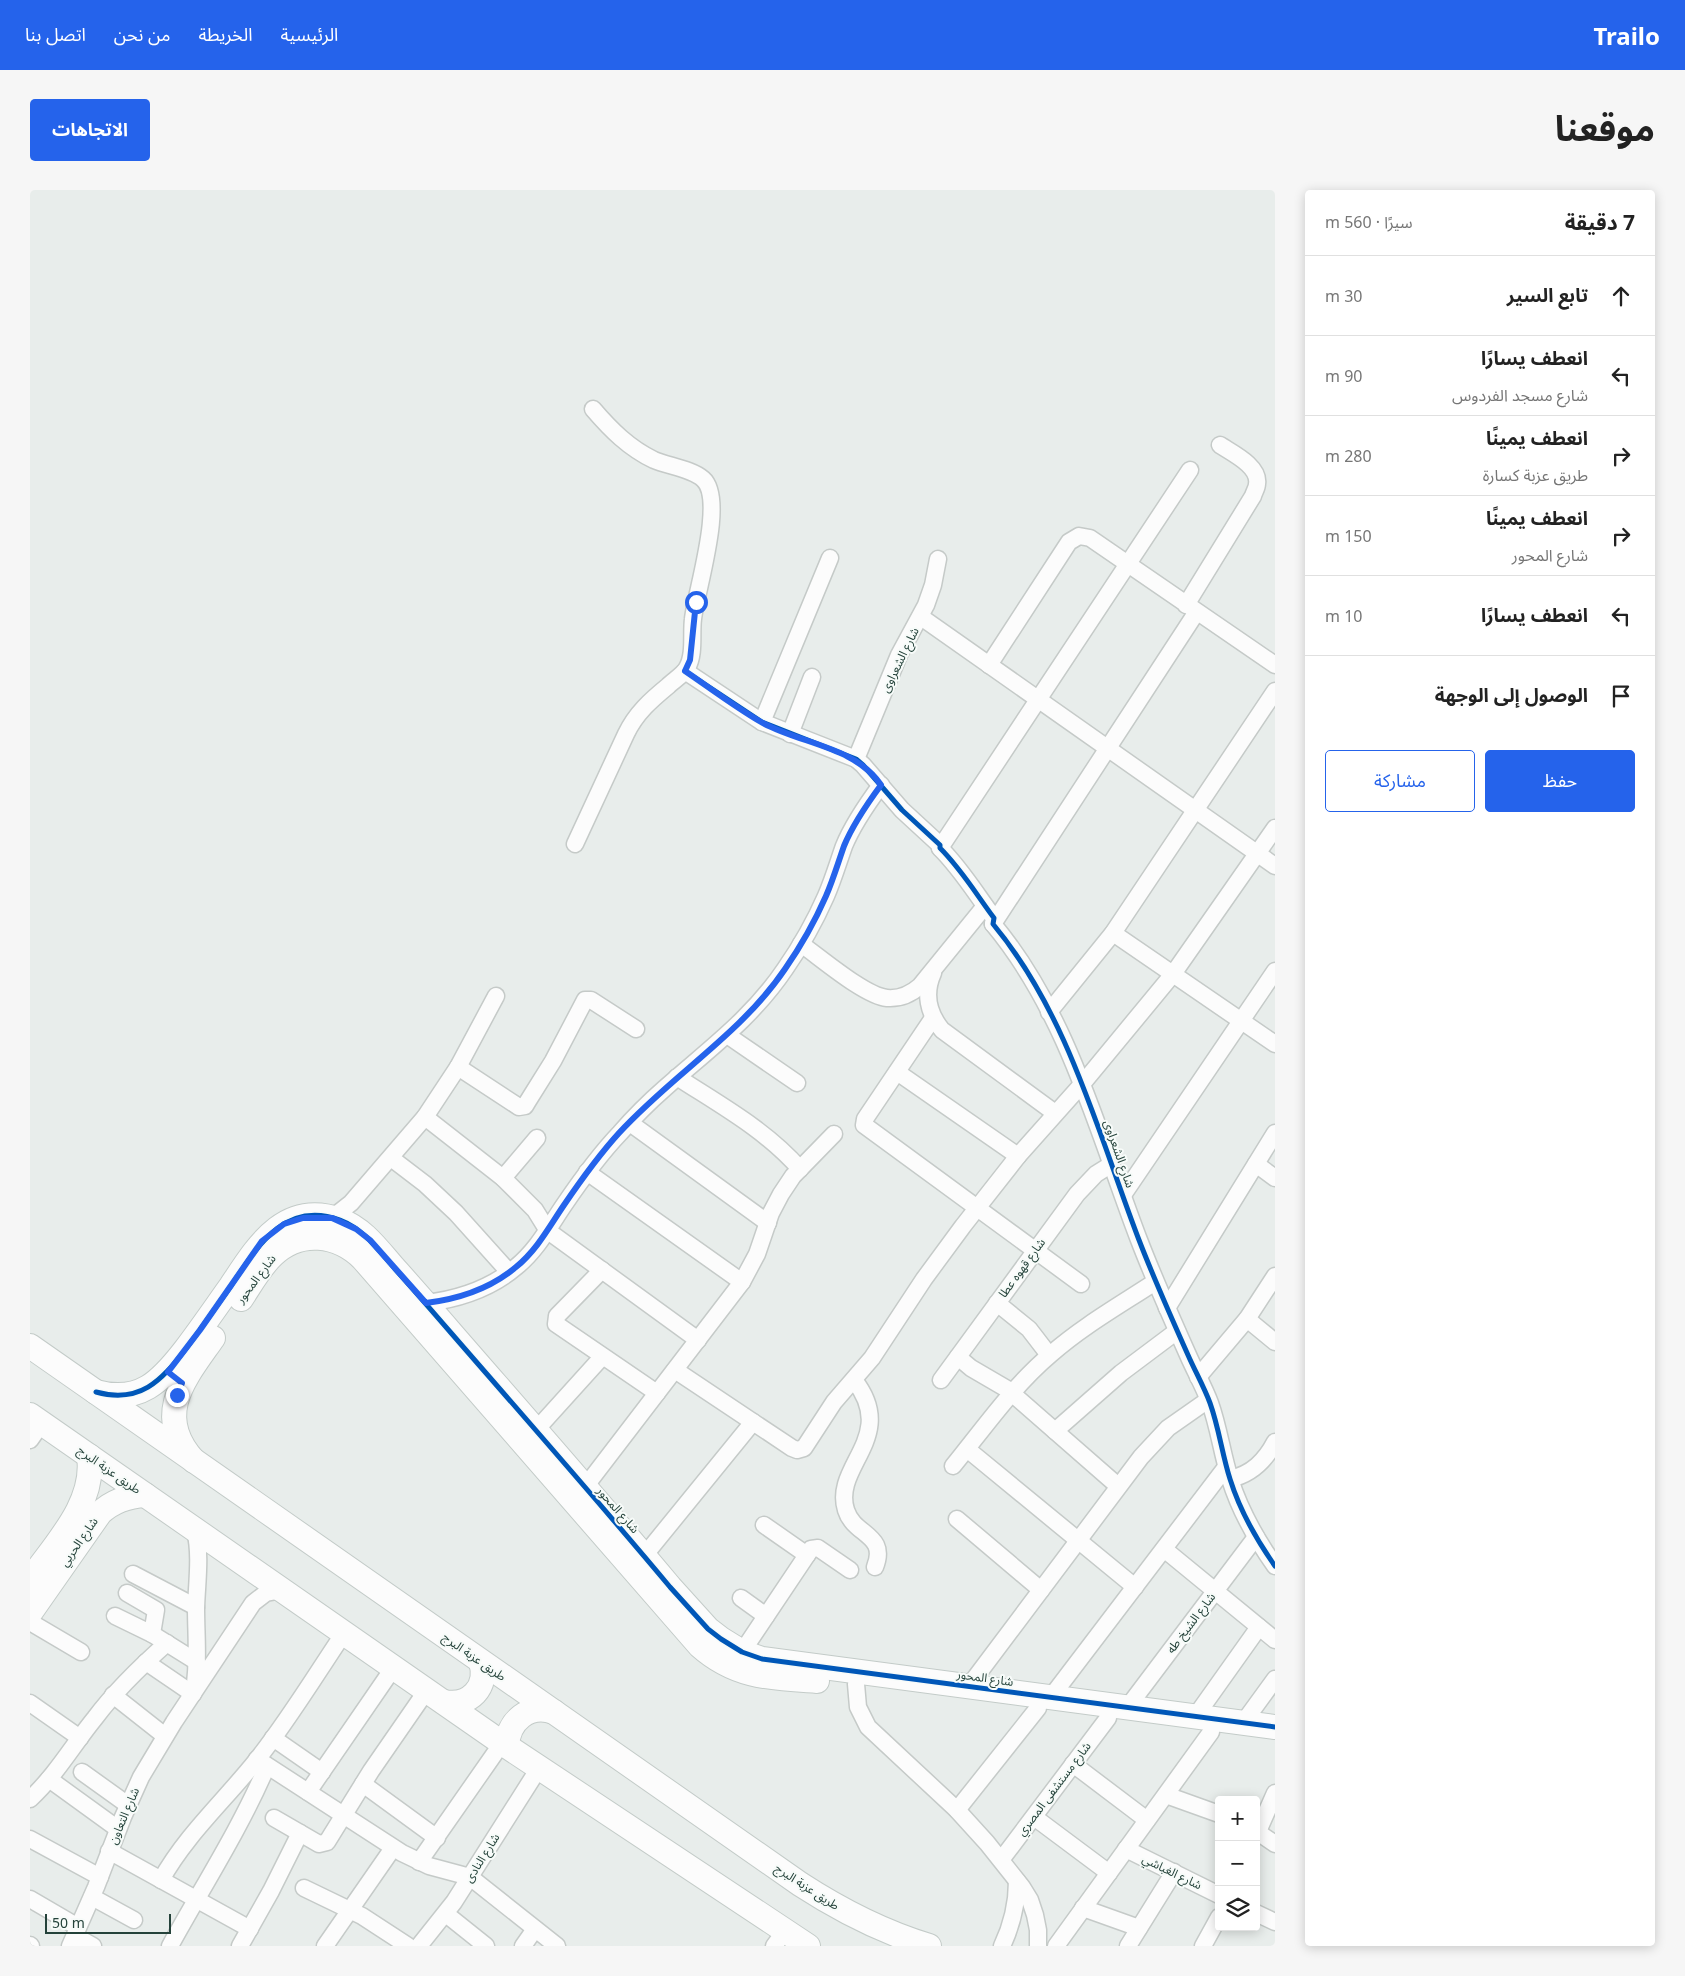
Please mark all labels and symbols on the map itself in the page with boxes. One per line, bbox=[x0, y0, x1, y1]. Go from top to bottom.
route start bbox=[685, 591, 708, 614]
street label: شارع الشعراوى bbox=[876, 624, 924, 696]
street label: شارع الشعراوى bbox=[1099, 1118, 1139, 1190]
street label: شارع قهوه عطا bbox=[994, 1235, 1050, 1301]
street label: شارع المحور bbox=[231, 1251, 280, 1308]
route end bbox=[166, 1384, 189, 1407]
street label: طريق عزبة البرج bbox=[74, 1441, 144, 1499]
street label: شارع المحور bbox=[592, 1482, 644, 1537]
street label: شارع الحربي bbox=[55, 1514, 103, 1571]
street label: شارع الشيخ طه bbox=[1162, 1589, 1220, 1657]
street label: طريق عزبة البرج bbox=[439, 1628, 509, 1686]
street label: شارع المحور bbox=[954, 1665, 1015, 1691]
street label: شارع مستشفى المصري bbox=[1013, 1738, 1096, 1840]
street label: شارع التعاون bbox=[104, 1785, 144, 1847]
street label: شارع النادى bbox=[460, 1830, 504, 1886]
street label: شارع الغباشي bbox=[1139, 1850, 1205, 1895]
street label: طريق عزبة البرج bbox=[771, 1859, 843, 1915]
scale bar bbox=[45, 1911, 171, 1934]

